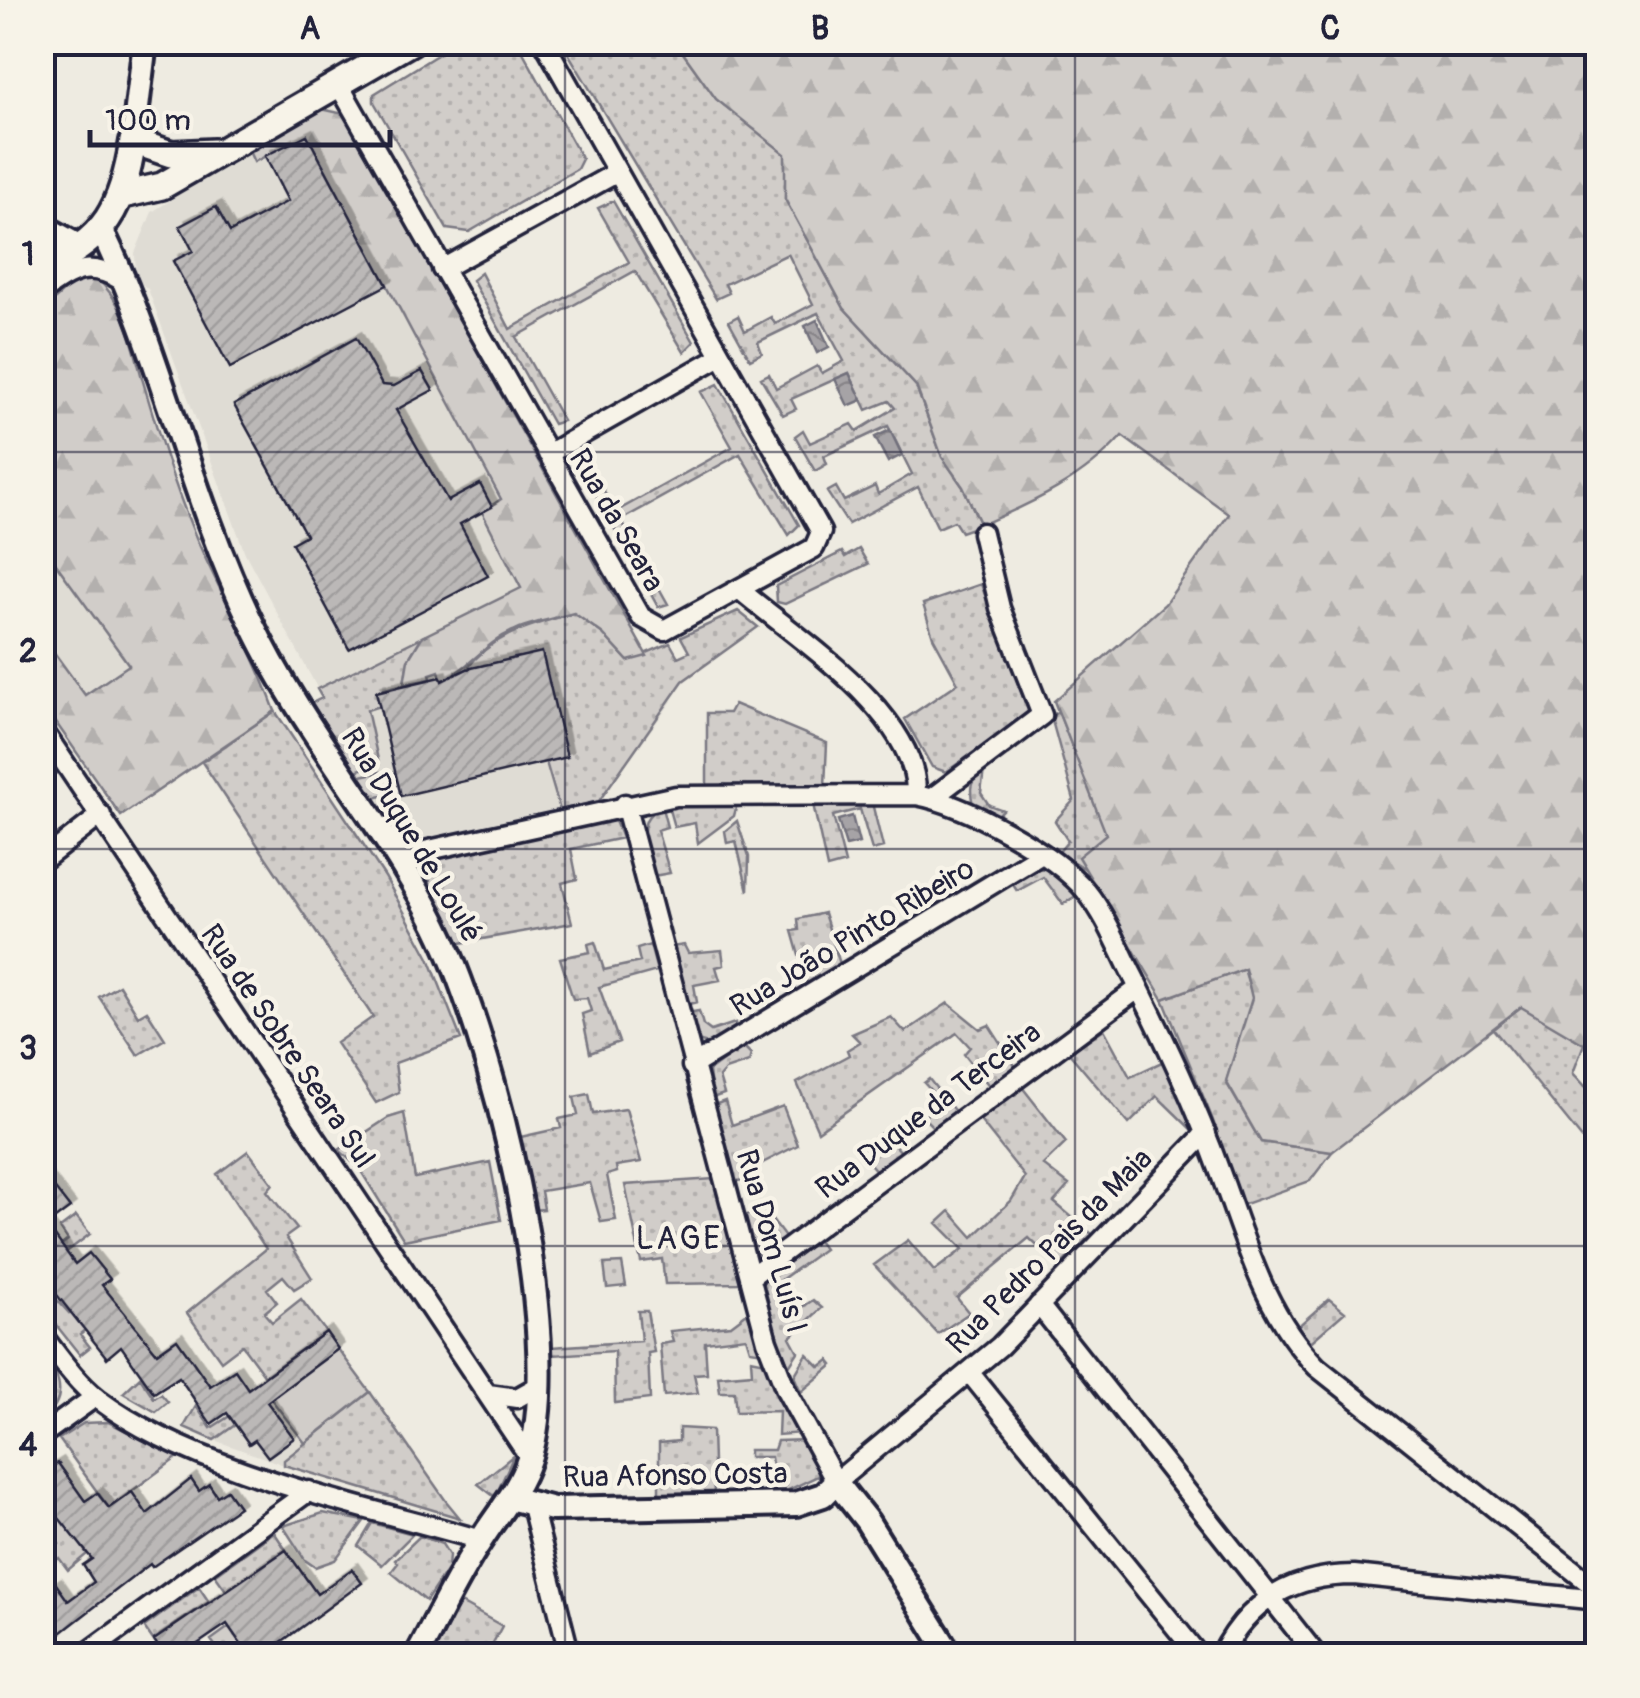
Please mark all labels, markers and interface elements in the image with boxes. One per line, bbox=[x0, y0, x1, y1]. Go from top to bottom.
text: A bbox=[300, 9, 321, 49]
text: B bbox=[811, 9, 829, 49]
text: C bbox=[1320, 9, 1340, 49]
scale bar bbox=[90, 85, 390, 147]
text: 100 m bbox=[105, 102, 191, 139]
text: 1 bbox=[22, 235, 34, 275]
street label: Rua da Seara bbox=[561, 442, 672, 598]
text: 2 bbox=[19, 632, 37, 672]
street label: Rua Duque de Loulé bbox=[333, 721, 490, 949]
street label: Rua João Pinto Ribeiro bbox=[723, 850, 981, 1025]
street label: Rua de Sobre Seara Sul bbox=[192, 917, 383, 1175]
street label: Rua Duque da Terceira bbox=[808, 1014, 1048, 1207]
text: 3 bbox=[19, 1029, 37, 1069]
street label: Rua Pedro Pais da Maia bbox=[939, 1141, 1160, 1362]
street label: Rua Dom Luís I bbox=[728, 1145, 815, 1337]
district label: LAGE bbox=[636, 1219, 722, 1259]
text: 4 bbox=[19, 1426, 38, 1466]
street label: Rua Afonso Costa bbox=[562, 1455, 788, 1496]

